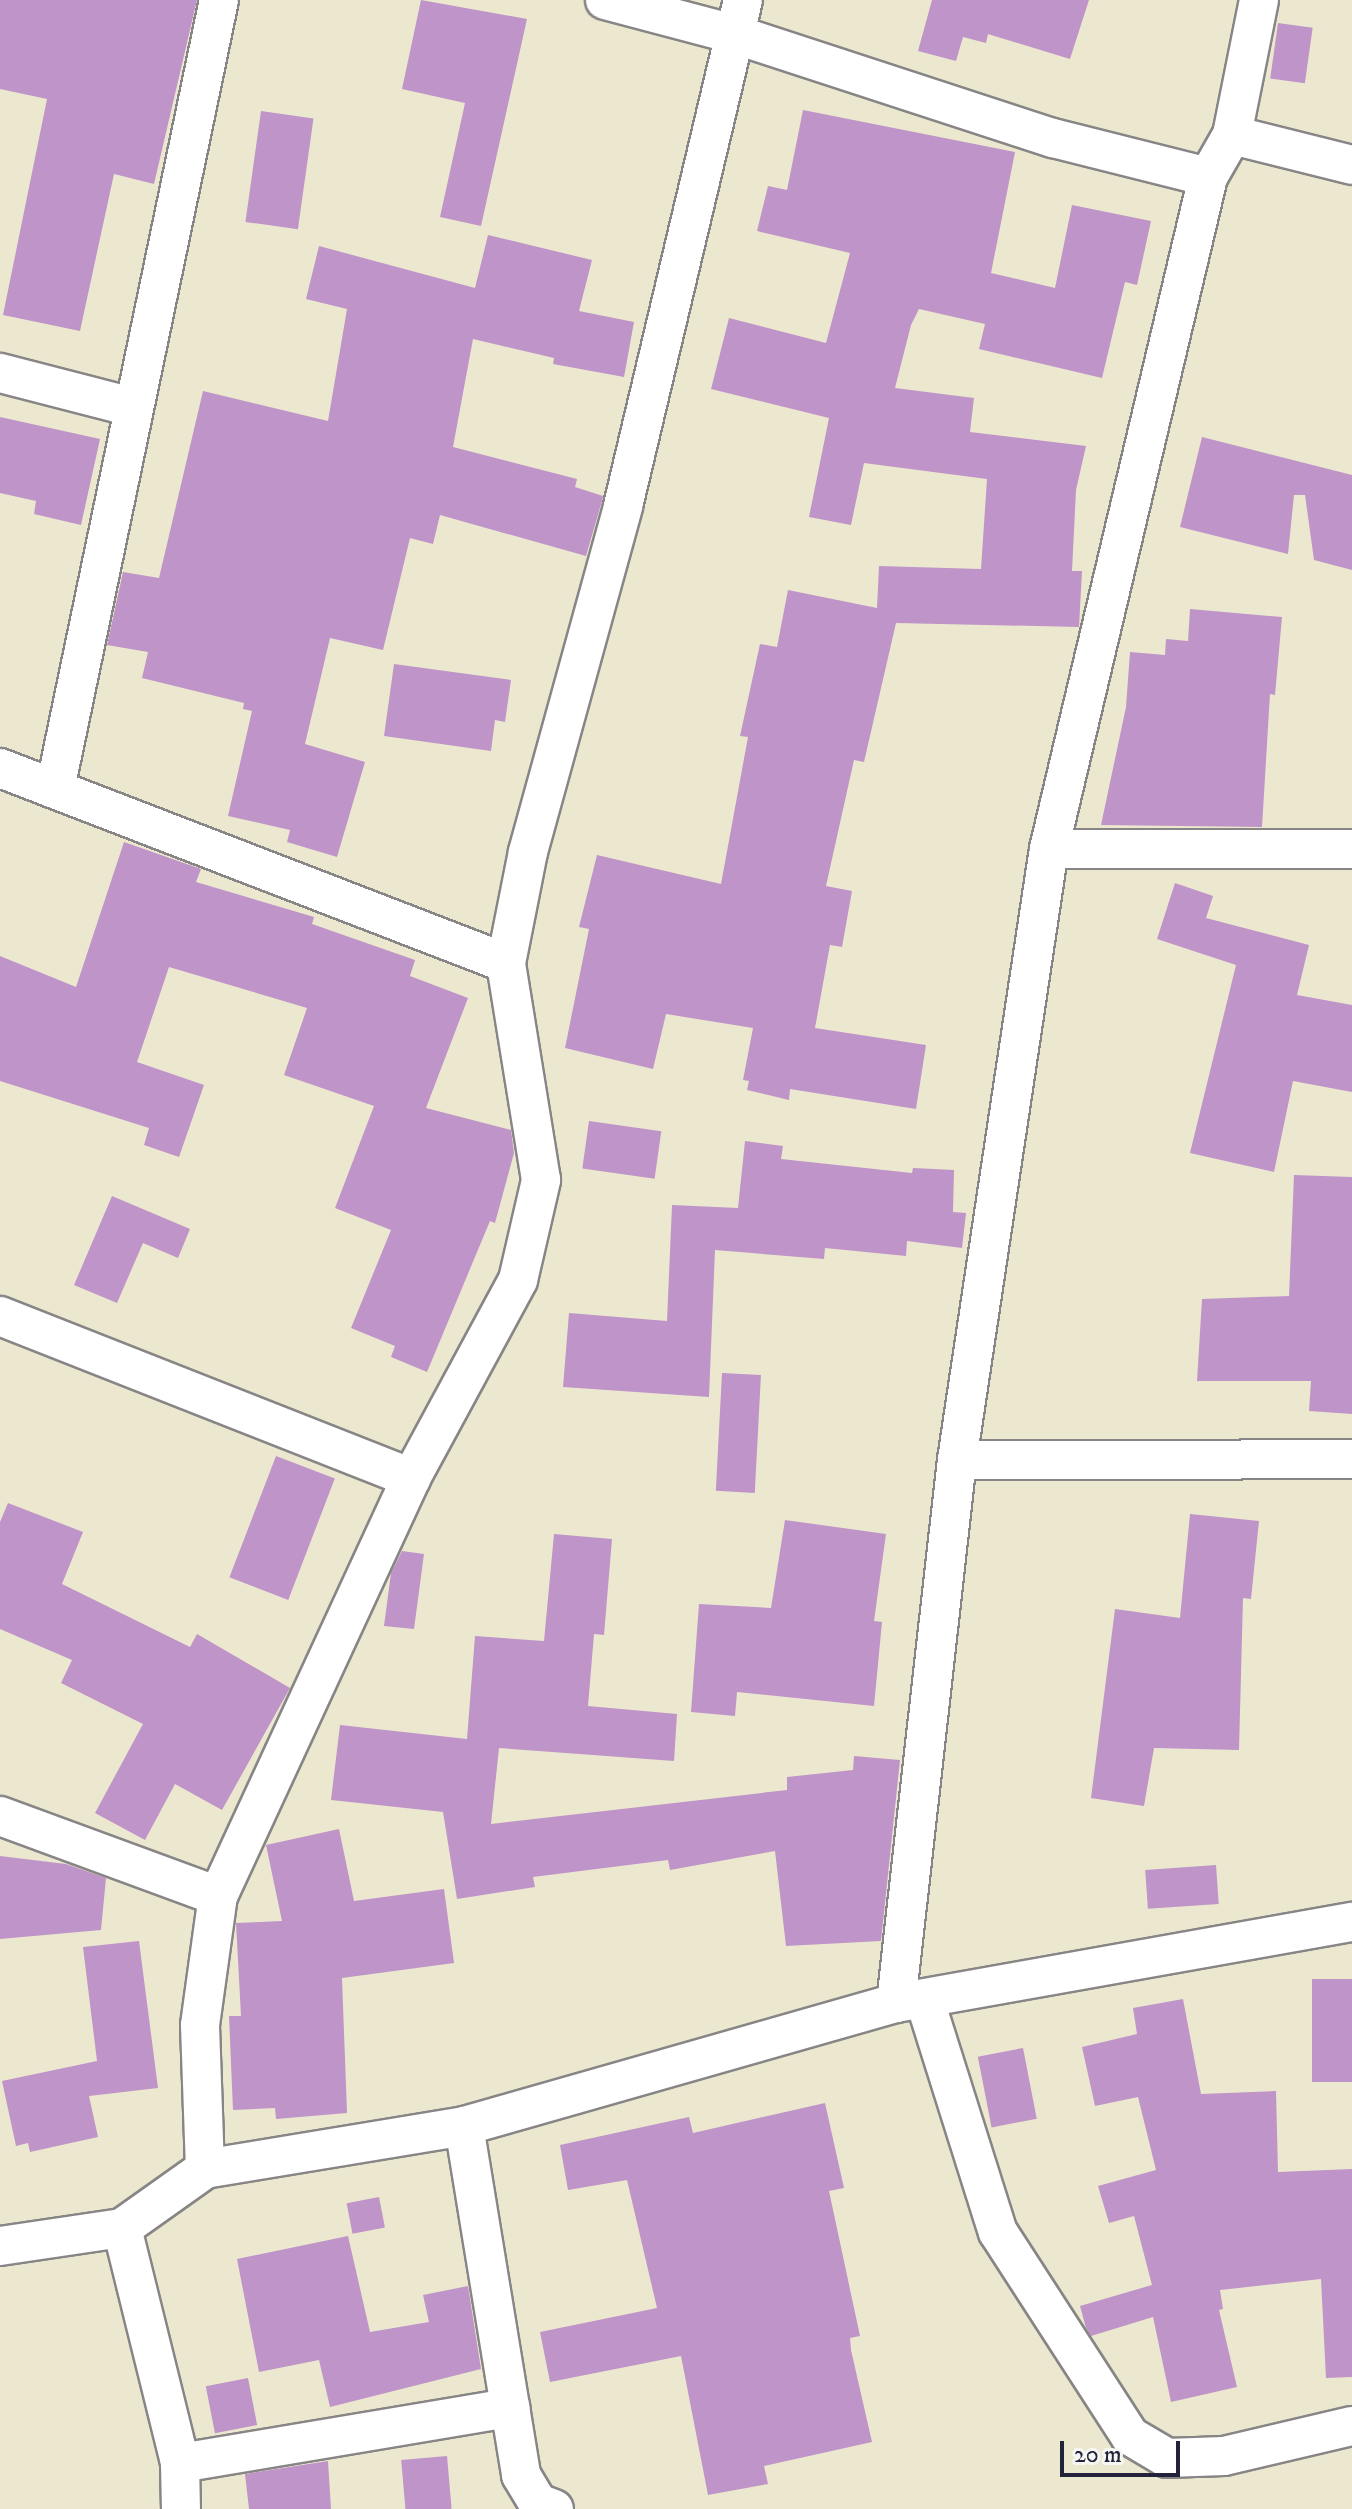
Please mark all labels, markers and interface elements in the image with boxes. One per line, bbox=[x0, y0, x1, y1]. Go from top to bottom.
scale bar bbox=[1064, 2425, 1184, 2475]
text: 20 m bbox=[1074, 2440, 1122, 2470]

